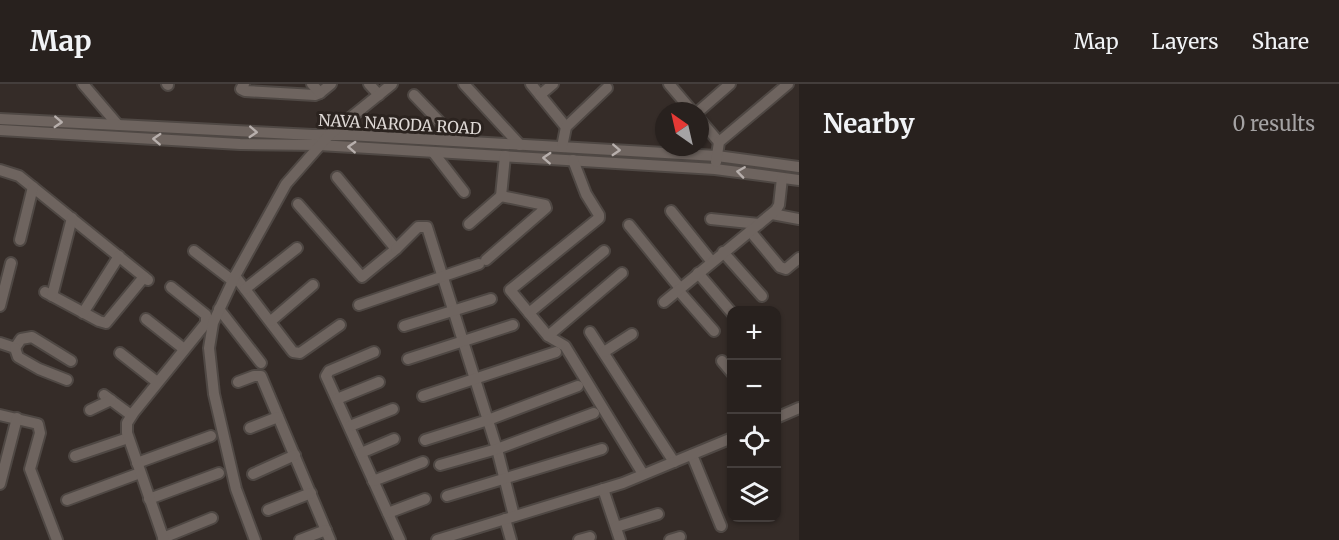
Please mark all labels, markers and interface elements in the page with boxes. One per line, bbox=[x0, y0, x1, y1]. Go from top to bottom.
text: Map bbox=[30, 23, 92, 59]
text: Map bbox=[1074, 28, 1119, 55]
text: Layers bbox=[1152, 28, 1219, 55]
text: Share bbox=[1252, 28, 1309, 55]
north arrow bbox=[655, 102, 709, 156]
text: Nearby bbox=[823, 107, 915, 140]
street label: NAVA NARODA ROAD bbox=[318, 110, 482, 138]
text: 0 results bbox=[1232, 111, 1315, 136]
one-way arrow bbox=[54, 116, 63, 129]
one-way arrow bbox=[249, 126, 258, 139]
one-way arrow bbox=[153, 133, 162, 146]
one-way arrow bbox=[347, 141, 356, 154]
one-way arrow bbox=[611, 144, 620, 157]
one-way arrow bbox=[542, 152, 551, 165]
one-way arrow bbox=[736, 167, 746, 179]
map controls bbox=[727, 306, 781, 522]
button: + bbox=[727, 306, 781, 360]
button: − bbox=[727, 360, 781, 414]
button: locate bbox=[727, 414, 781, 468]
button: layers bbox=[727, 468, 781, 522]

